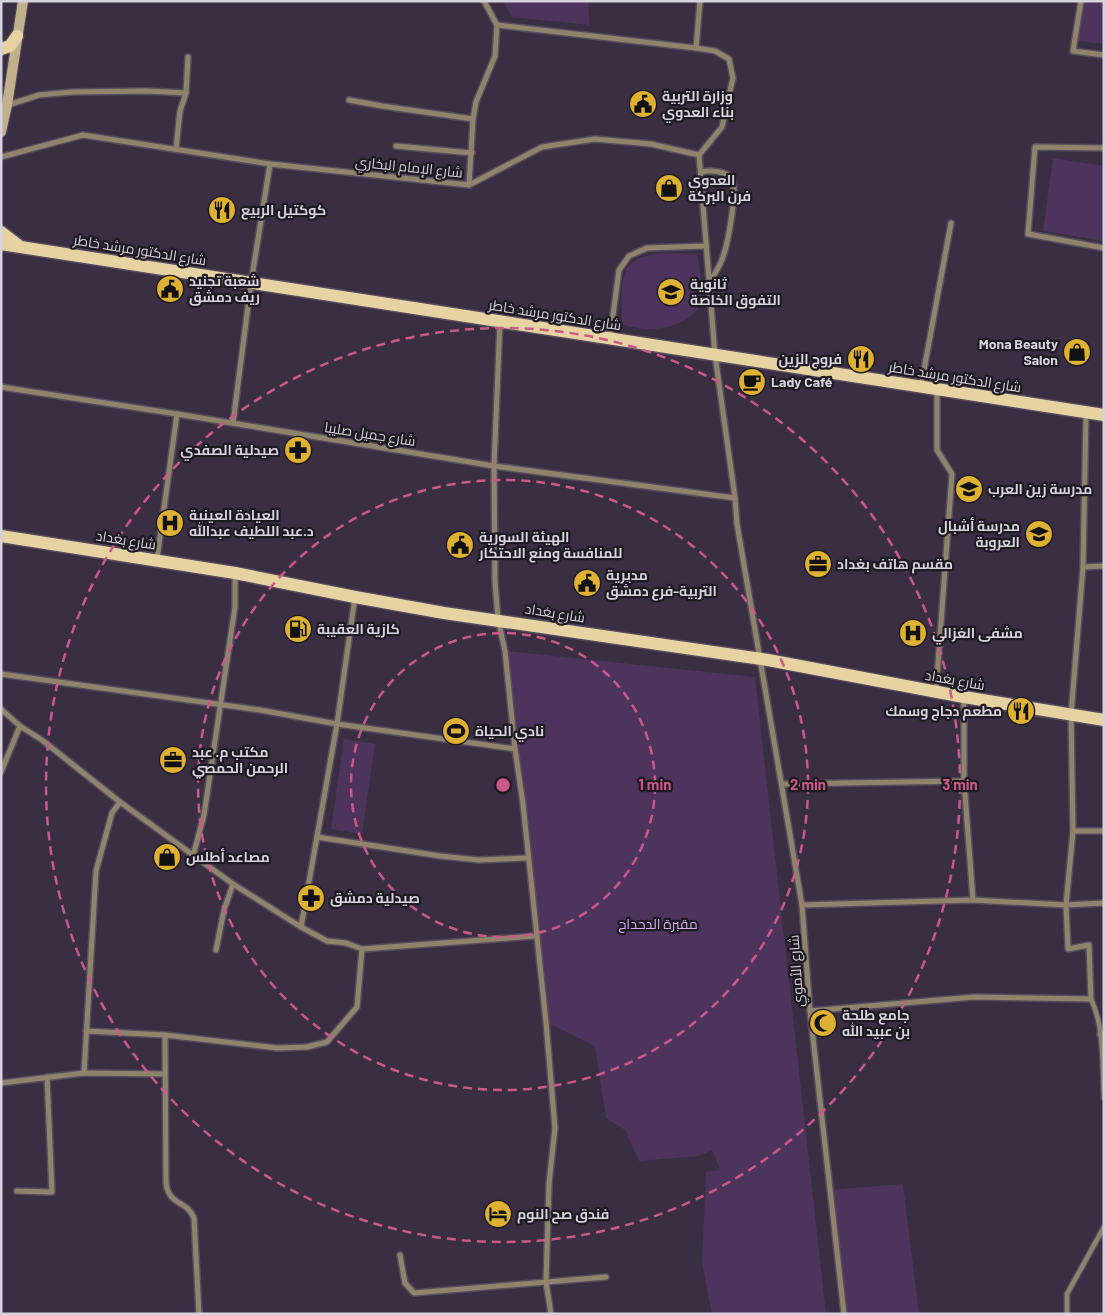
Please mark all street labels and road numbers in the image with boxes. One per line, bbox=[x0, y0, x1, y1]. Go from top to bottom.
street label: شارع الإمام البخاري bbox=[354, 152, 464, 185]
street label: شارع الدكتور مرشد خاطر bbox=[71, 230, 208, 269]
street label: شارع الدكتور مرشد خاطر bbox=[486, 295, 623, 334]
street label: شارع الدكتور مرشد خاطر bbox=[886, 357, 1023, 396]
street label: شارع جميل صليبا bbox=[323, 418, 417, 450]
street label: شارع بغداد bbox=[95, 526, 157, 554]
street label: شارع بغداد bbox=[524, 599, 586, 627]
street label: شارع بغداد bbox=[924, 666, 986, 694]
street label: شارع الأموي bbox=[784, 934, 810, 1008]

